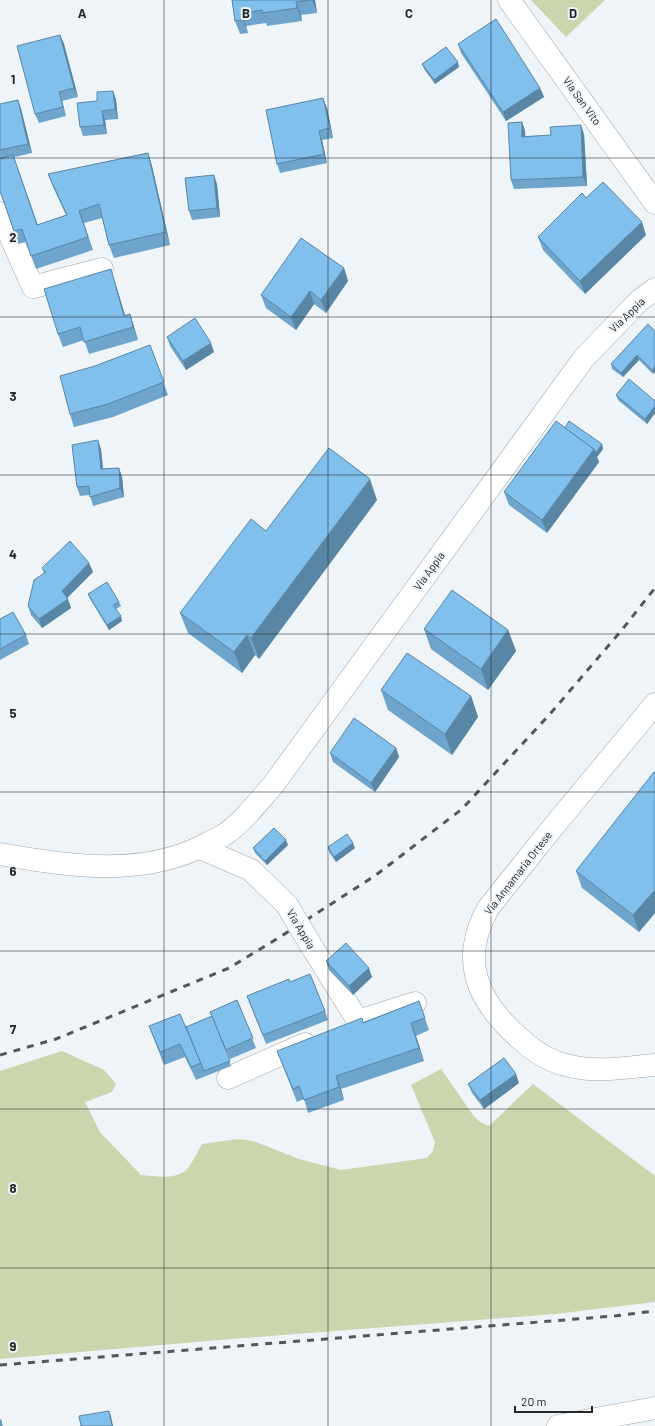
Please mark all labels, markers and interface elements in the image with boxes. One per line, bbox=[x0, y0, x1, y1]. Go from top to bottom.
text: A bbox=[78, 5, 87, 21]
text: B bbox=[242, 5, 250, 21]
text: C bbox=[405, 5, 413, 21]
text: D bbox=[569, 5, 577, 21]
text: 1 bbox=[11, 71, 15, 87]
street label: Via San Vito bbox=[561, 74, 604, 127]
text: 2 bbox=[9, 229, 17, 245]
street label: Via Appia bbox=[606, 295, 647, 335]
text: 3 bbox=[9, 388, 17, 404]
text: 4 bbox=[9, 546, 17, 562]
street label: Via Appia bbox=[410, 549, 447, 592]
text: 5 bbox=[9, 705, 17, 721]
street label: Via Annamaria Ortese bbox=[481, 828, 554, 917]
text: 6 bbox=[10, 863, 17, 879]
street label: Via Appia bbox=[284, 906, 318, 951]
text: 7 bbox=[10, 1021, 17, 1037]
text: 8 bbox=[9, 1180, 17, 1196]
text: 9 bbox=[10, 1338, 17, 1354]
scale bar bbox=[515, 1388, 592, 1414]
text: 20 m bbox=[521, 1394, 547, 1408]

